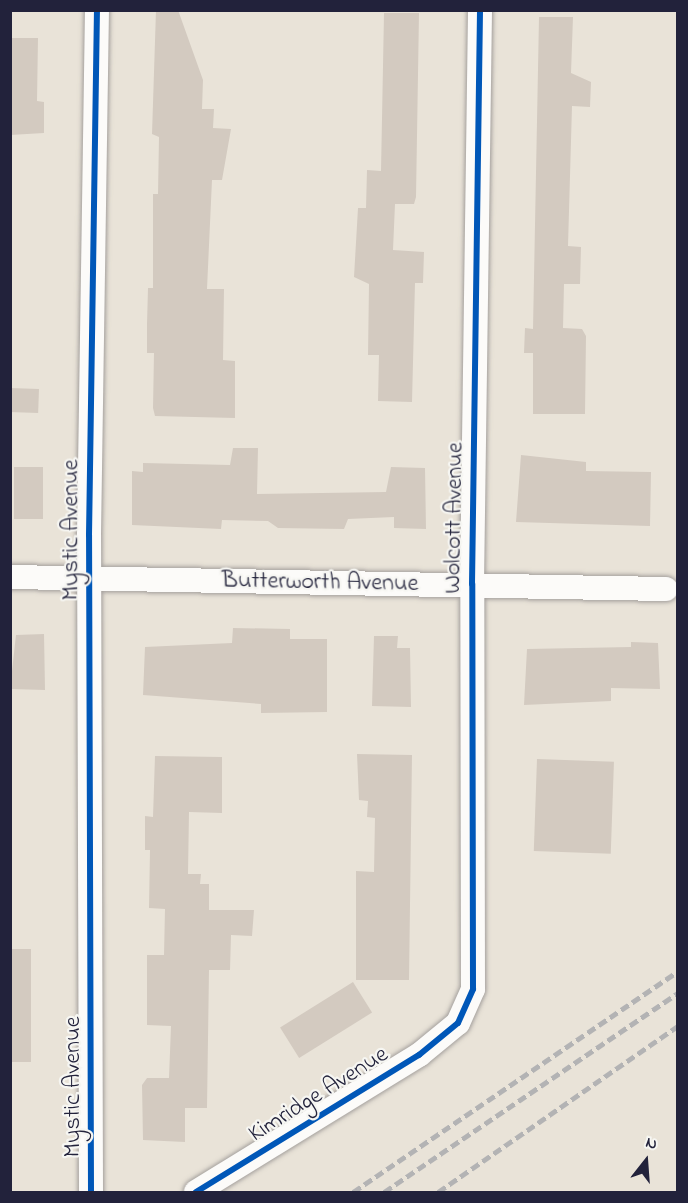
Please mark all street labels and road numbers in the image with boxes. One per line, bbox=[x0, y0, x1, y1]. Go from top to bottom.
street label: Wolcott Avenue bbox=[439, 442, 471, 594]
street label: Mystic Avenue bbox=[58, 460, 86, 600]
street label: Butterworth Avenue bbox=[221, 567, 419, 599]
street label: Mystic Avenue bbox=[60, 1017, 88, 1157]
street label: Kimridge Avenue bbox=[244, 1041, 394, 1149]

